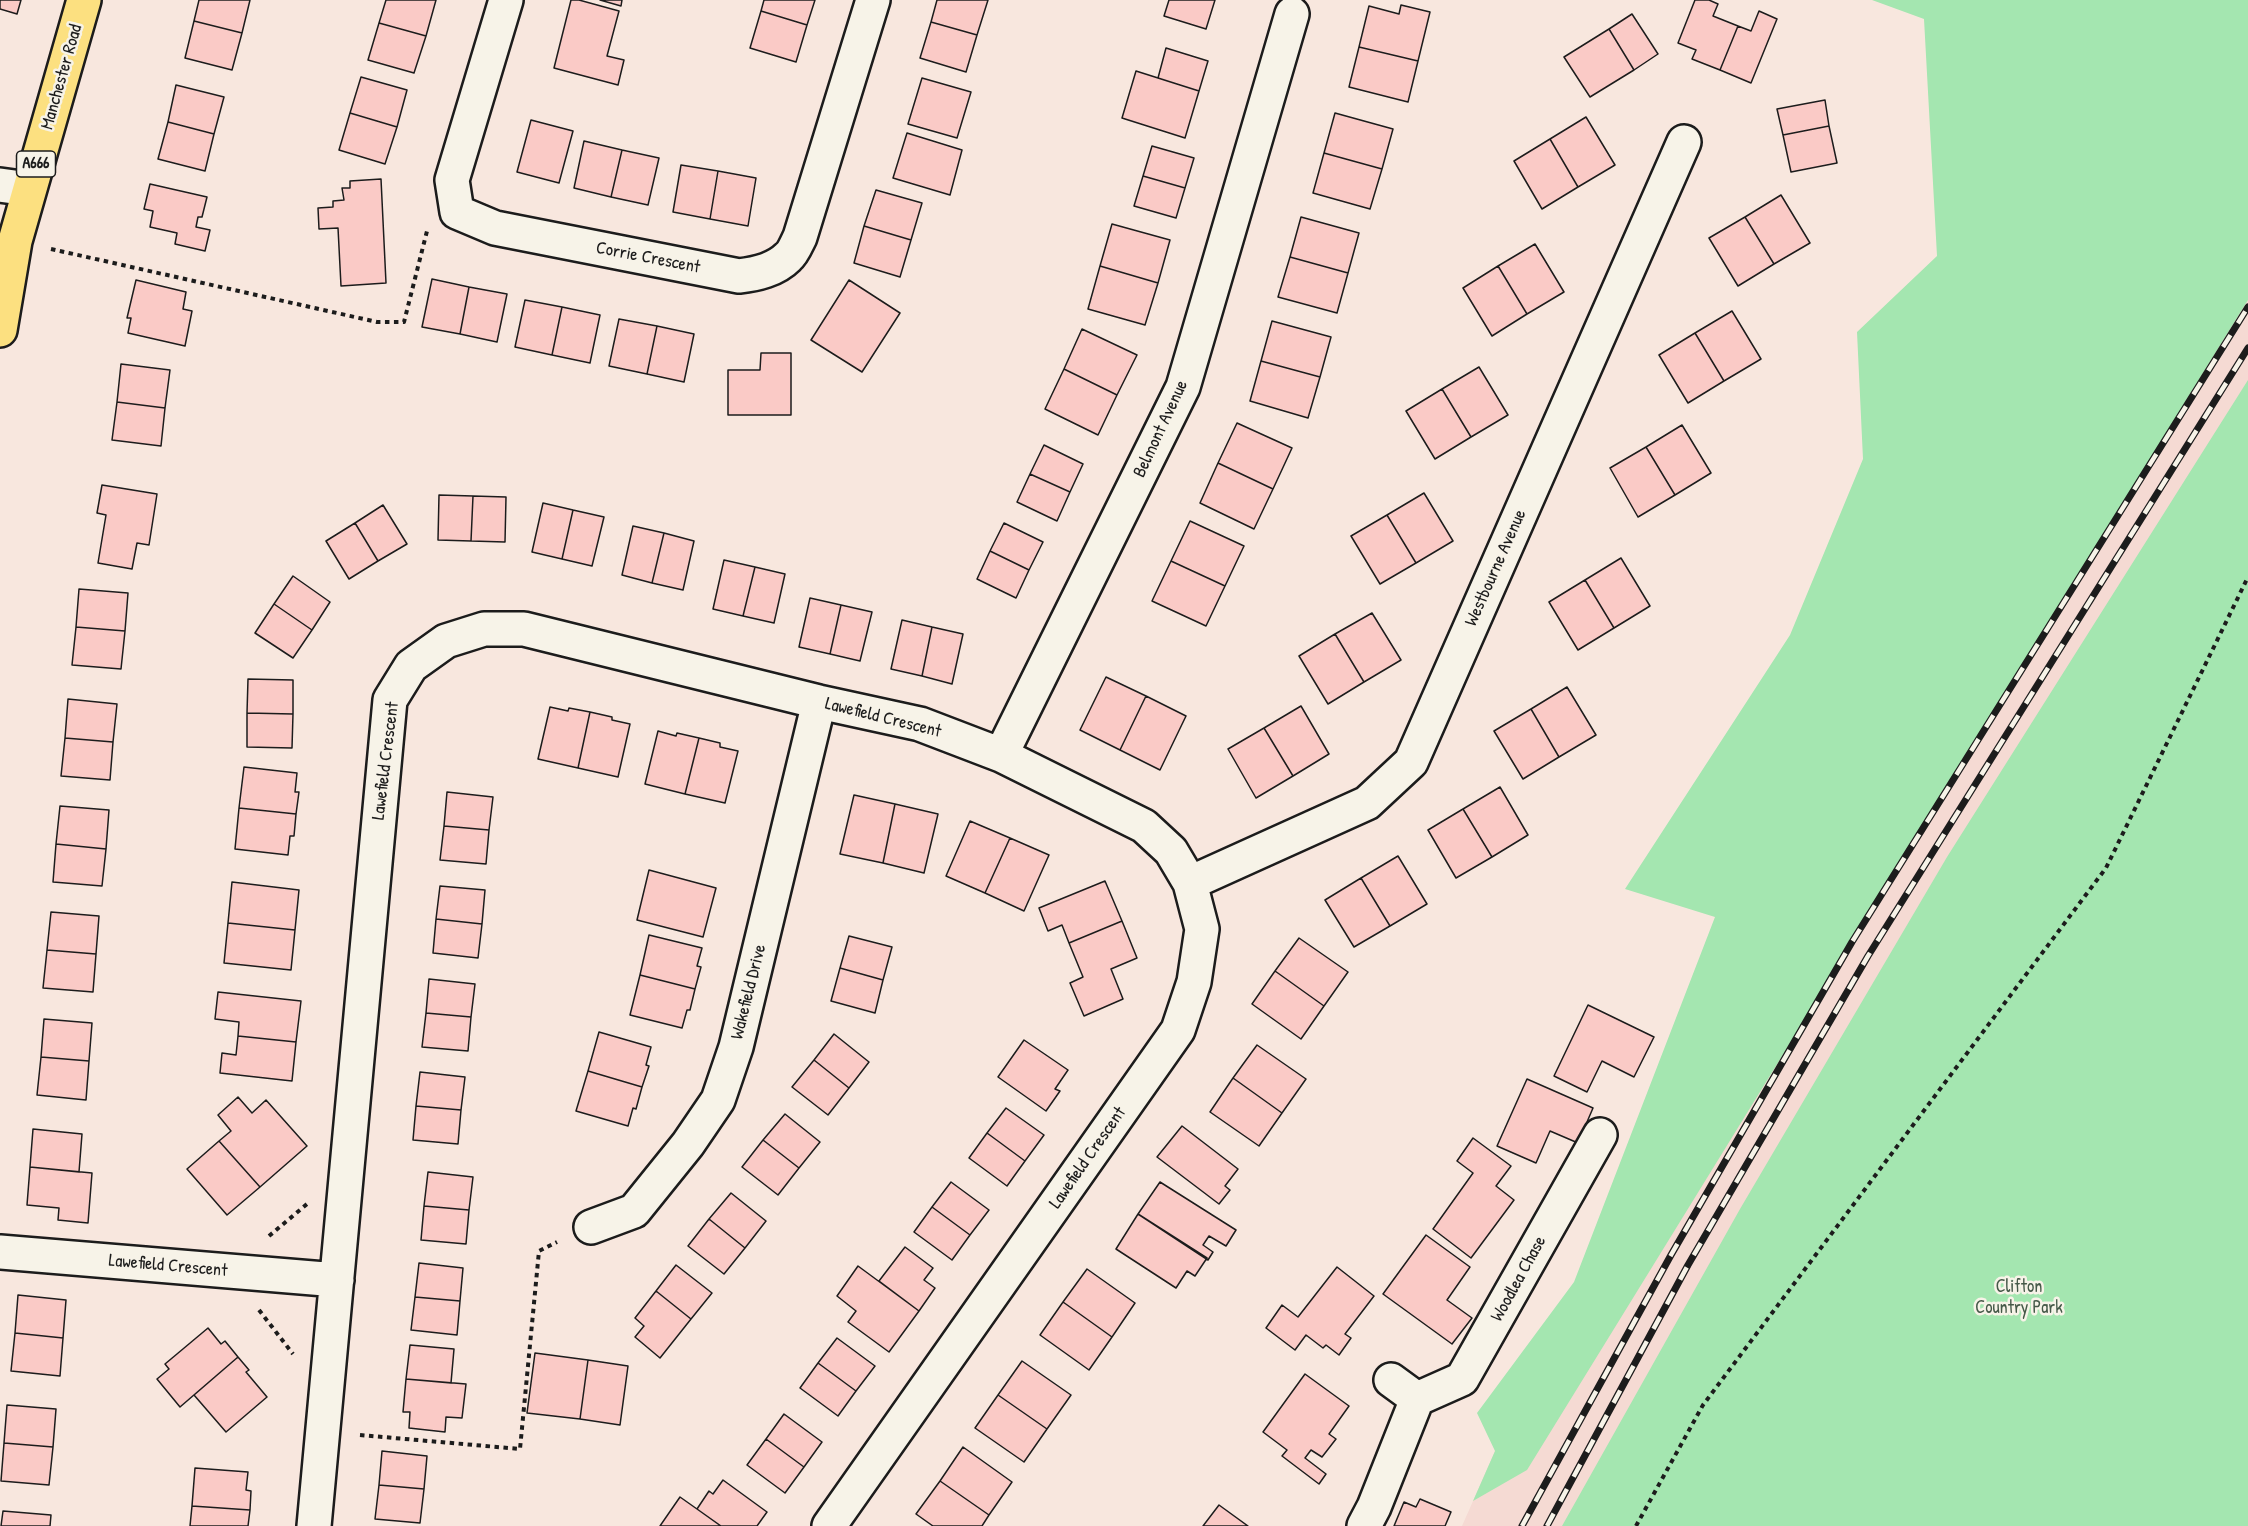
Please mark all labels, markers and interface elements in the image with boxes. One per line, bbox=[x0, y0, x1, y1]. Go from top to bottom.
street label: Manchester Road bbox=[37, 22, 87, 132]
road number: A666 bbox=[16, 151, 56, 177]
street label: Corrie Crescent bbox=[594, 237, 702, 279]
street label: Belmont Avenue bbox=[1129, 377, 1193, 481]
street label: Westbourne Avenue bbox=[1461, 506, 1531, 630]
street label: Lawefield Crescent bbox=[823, 693, 943, 743]
street label: Lawefield Crescent bbox=[368, 701, 404, 821]
street label: Wakefield Drive bbox=[727, 942, 771, 1042]
street label: Lawefield Crescent bbox=[1045, 1103, 1131, 1213]
street label: Woodlea Chase bbox=[1487, 1233, 1551, 1325]
street label: Lawefield Crescent bbox=[108, 1250, 228, 1282]
park label: Clifton Country Park bbox=[1975, 1276, 2063, 1318]

